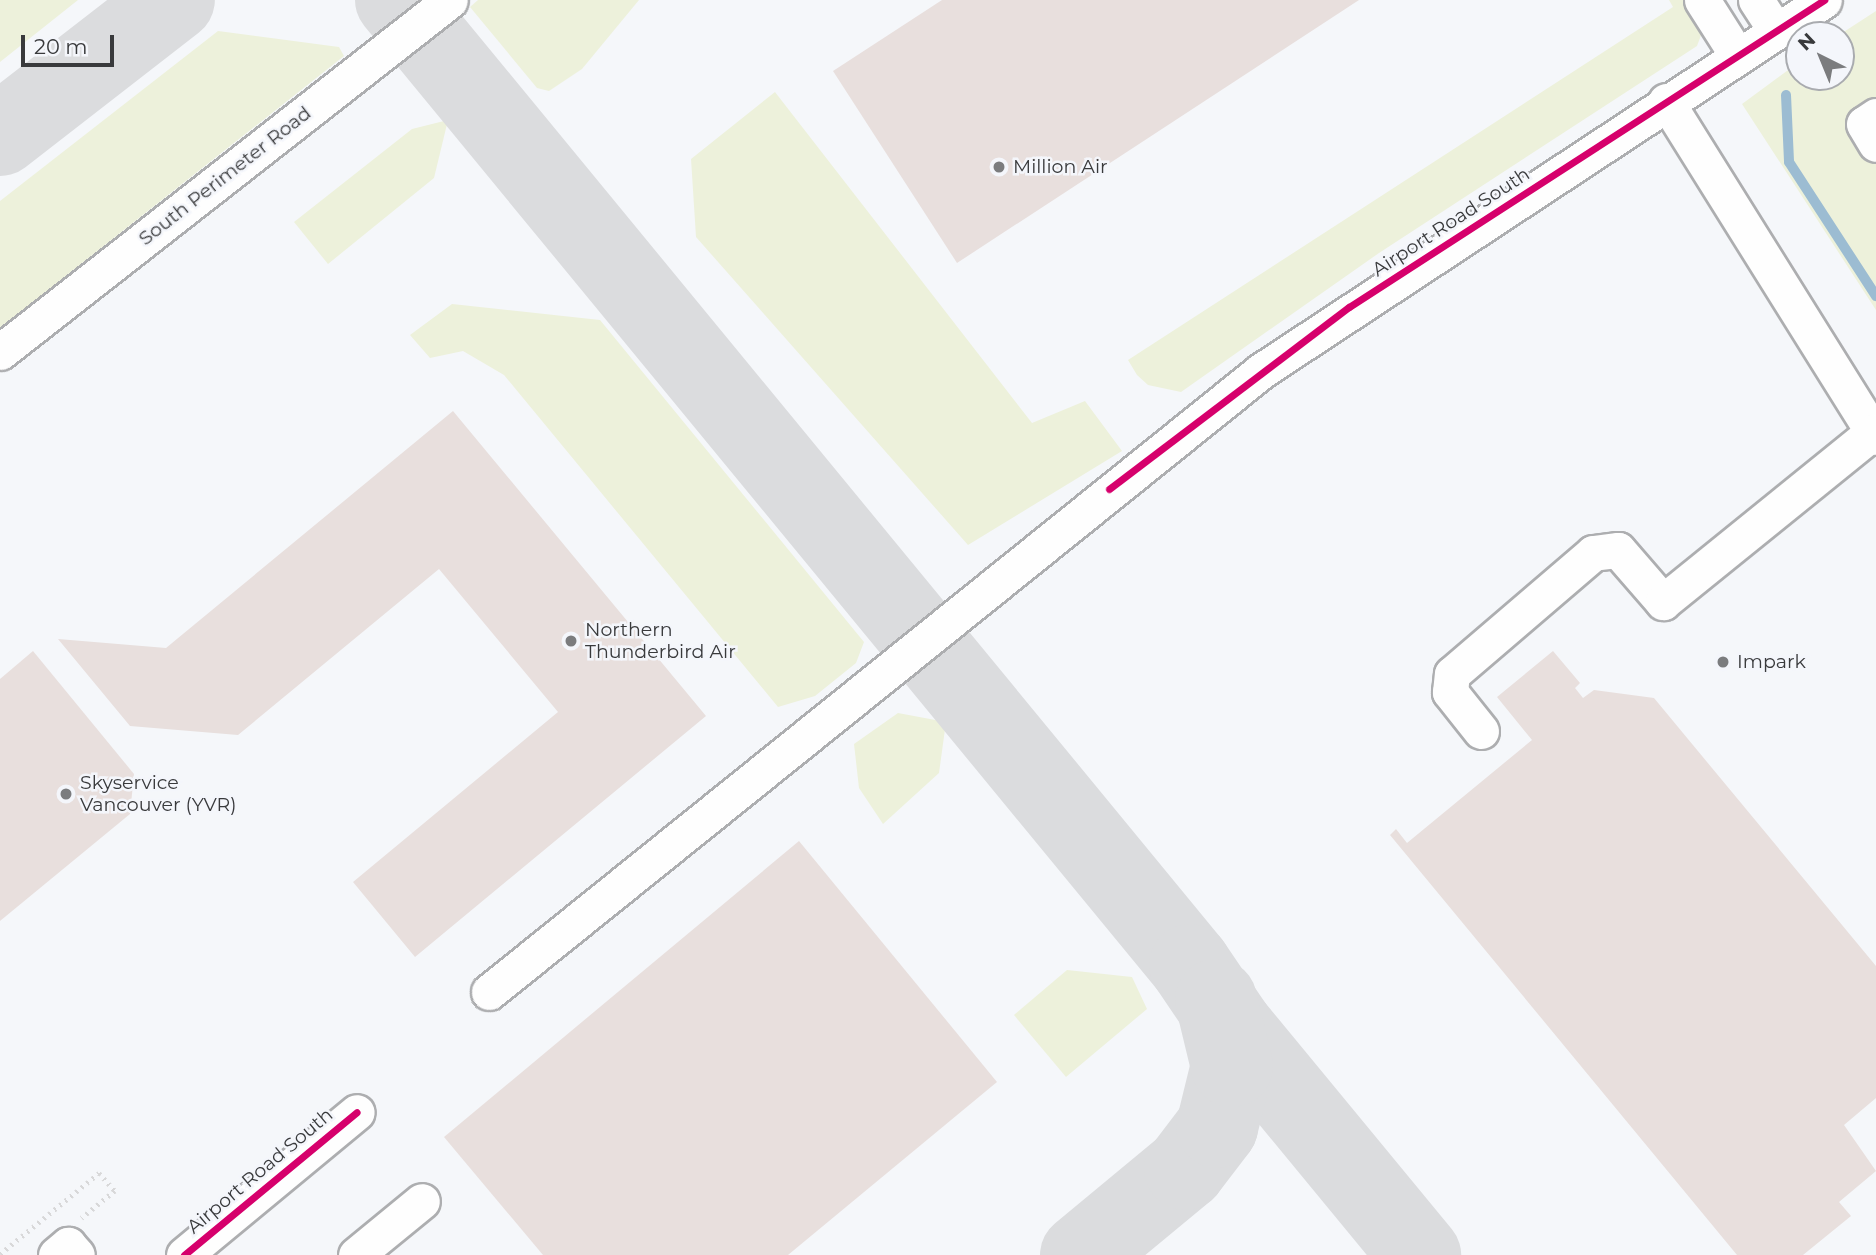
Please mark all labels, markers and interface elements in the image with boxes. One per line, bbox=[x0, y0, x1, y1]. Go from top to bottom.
scale bar bbox=[24, 21, 117, 65]
north arrow bbox=[1785, 21, 1855, 91]
text: N bbox=[1793, 28, 1820, 55]
text: 20 m bbox=[34, 34, 88, 59]
street label: South Perimeter Road bbox=[134, 102, 316, 250]
place label: Million Air bbox=[1013, 156, 1108, 178]
marker: Million Air bbox=[991, 159, 1007, 175]
street label: Airport Road South bbox=[1368, 163, 1534, 281]
place label: Northern Thunderbird Air bbox=[585, 619, 736, 663]
marker: Northern Thunderbird Air bbox=[563, 633, 579, 649]
place label: Impark bbox=[1737, 651, 1806, 673]
marker: Impark bbox=[1715, 654, 1731, 670]
place label: Skyservice Vancouver (YVR) bbox=[80, 772, 237, 816]
marker: Skyservice Vancouver (YVR) bbox=[58, 786, 74, 802]
street label: Airport Road South bbox=[183, 1103, 337, 1239]

